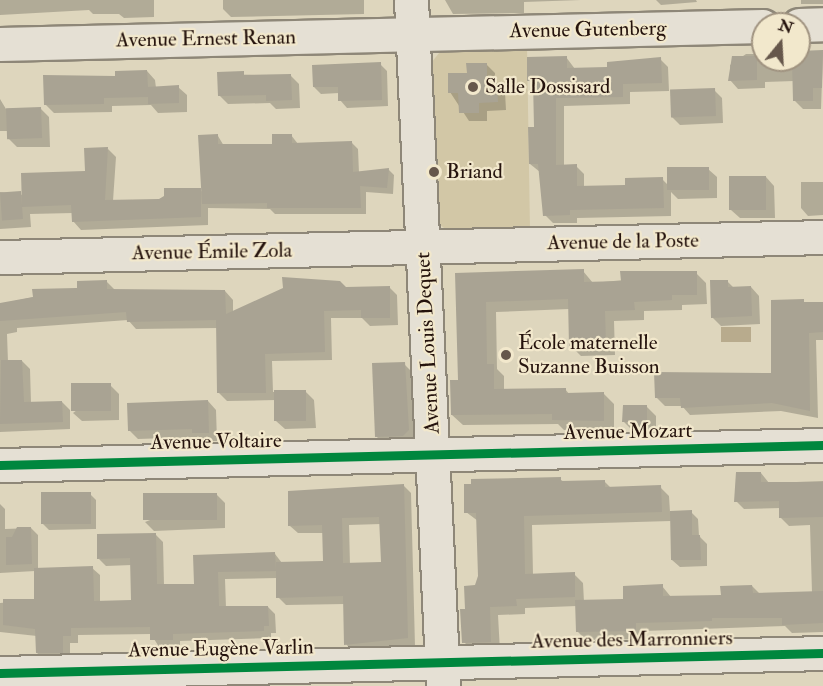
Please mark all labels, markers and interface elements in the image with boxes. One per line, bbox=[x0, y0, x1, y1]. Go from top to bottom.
north arrow bbox=[751, 12, 811, 72]
text: N bbox=[776, 15, 796, 39]
street label: Avenue Gutenberg bbox=[509, 16, 667, 44]
street label: Avenue Ernest Renan bbox=[116, 25, 296, 53]
place label: Salle Dossisard bbox=[485, 74, 610, 100]
marker: Salle Dossisard bbox=[466, 80, 480, 94]
place label: Briand bbox=[446, 159, 503, 185]
marker: Briand bbox=[427, 165, 441, 179]
street label: Avenue de la Poste bbox=[547, 228, 699, 256]
street label: Avenue Émile Zola bbox=[132, 238, 292, 266]
street label: Avenue Louis Dequet bbox=[411, 251, 445, 435]
place label: École maternelle Suzanne Buisson bbox=[518, 330, 660, 380]
marker: École maternelle Suzanne Buisson bbox=[499, 348, 513, 362]
street label: Avenue Mozart bbox=[563, 418, 693, 446]
street label: Avenue Voltaire bbox=[150, 428, 282, 456]
street label: Avenue des Marronniers bbox=[531, 626, 733, 654]
street label: Avenue Eugène Varlin bbox=[128, 635, 314, 663]

